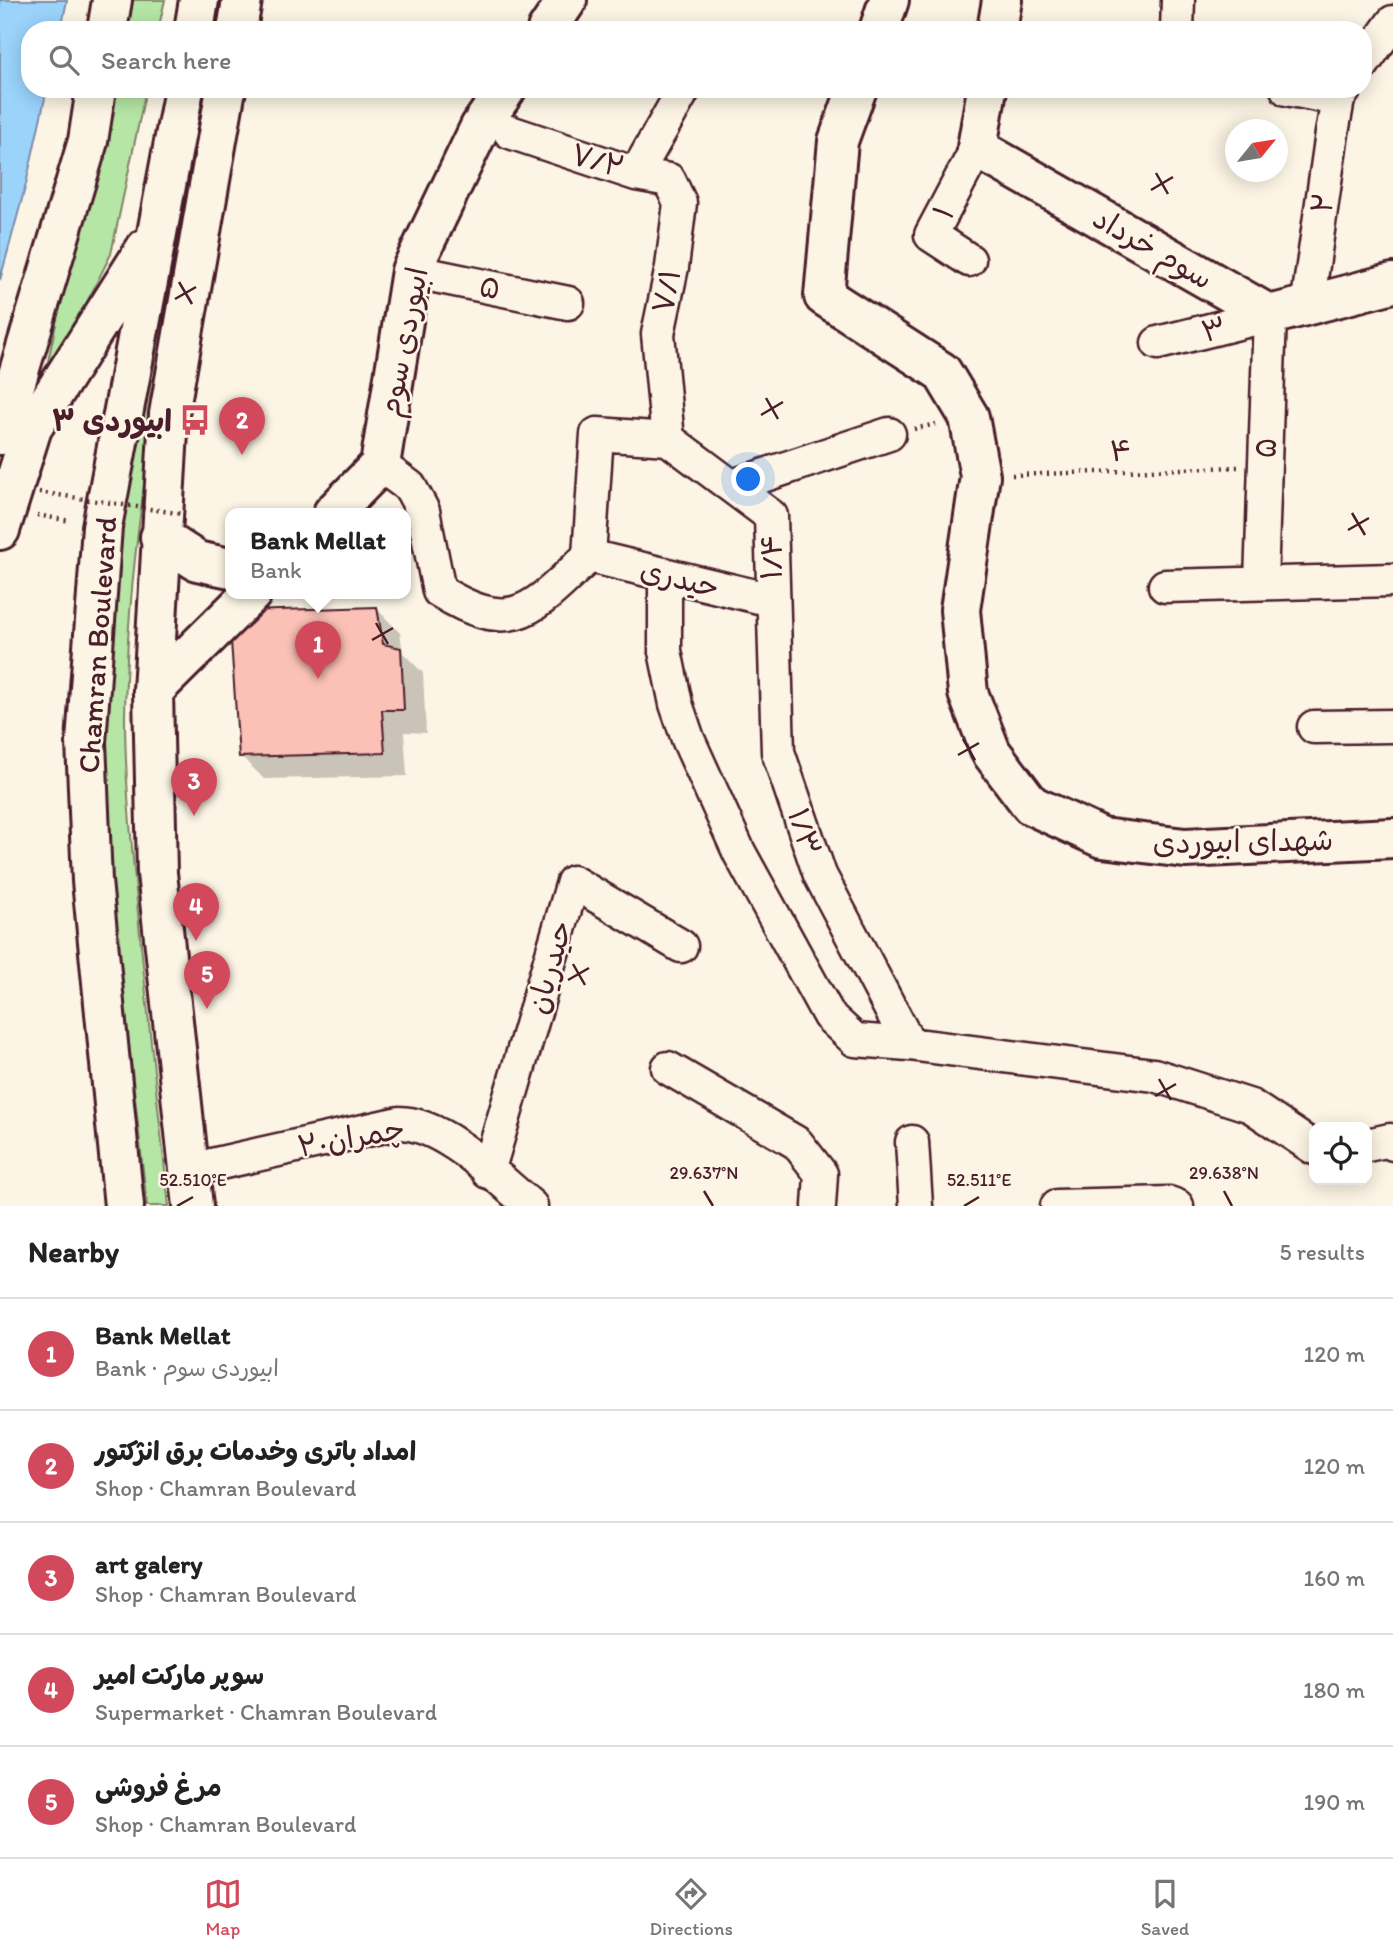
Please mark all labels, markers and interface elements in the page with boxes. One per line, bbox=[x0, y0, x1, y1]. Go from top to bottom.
search box bbox=[21, 21, 1372, 98]
icon: search bbox=[45, 41, 83, 79]
text: Search here bbox=[101, 44, 231, 76]
north arrow bbox=[1225, 119, 1288, 182]
street label: ۷/۲ bbox=[567, 135, 629, 185]
street label: ۲ bbox=[1302, 190, 1342, 216]
street label: ۱ bbox=[924, 199, 962, 225]
street label: سوم خرداد bbox=[1084, 199, 1220, 301]
street label: ابیوردی سوم bbox=[370, 264, 441, 421]
street label: ۷/۱ bbox=[644, 266, 688, 316]
street label: ۵ bbox=[476, 267, 504, 307]
street label: ۳ bbox=[1198, 308, 1230, 350]
pin: 2 bbox=[219, 397, 265, 455]
place label: ابیوردی ۳ bbox=[52, 402, 172, 440]
bus stop icon: ابیوردی ۳ bbox=[178, 403, 212, 437]
street label: ۴ bbox=[1109, 431, 1133, 469]
street label: ۵ bbox=[1246, 437, 1284, 459]
your location bbox=[731, 462, 765, 496]
popup bbox=[225, 508, 411, 599]
street label: Chamran Boulevard bbox=[70, 516, 124, 774]
text: Bank Mellat bbox=[250, 524, 386, 556]
street label: ۱/۴ bbox=[753, 534, 790, 580]
street label: حیدری bbox=[637, 550, 723, 606]
text: Bank bbox=[250, 556, 302, 584]
pin: 1 bbox=[295, 621, 341, 679]
pin: 3 bbox=[171, 758, 217, 816]
street label: ۱/۳ bbox=[780, 803, 830, 861]
street label: شهدای ابیوردی bbox=[1152, 821, 1334, 861]
pin: 4 bbox=[173, 883, 219, 941]
street label: حیدریان bbox=[518, 916, 580, 1018]
pin: 5 bbox=[184, 951, 230, 1009]
street label: چمران۲۰ bbox=[294, 1109, 408, 1166]
map controls bbox=[1309, 1122, 1372, 1185]
button: locate bbox=[1309, 1122, 1372, 1185]
text: 29.637°N bbox=[669, 1162, 739, 1184]
text: 29.638°N bbox=[1189, 1162, 1259, 1184]
text: 52.510°E bbox=[159, 1169, 227, 1191]
text: 52.511°E bbox=[947, 1169, 1011, 1191]
text: Nearby bbox=[28, 1233, 119, 1270]
text: 5 results bbox=[1279, 1238, 1365, 1266]
text: Bank Mellat bbox=[95, 1319, 230, 1351]
text: 1 bbox=[46, 1340, 56, 1368]
text: 120 m bbox=[1304, 1340, 1365, 1368]
text: Bank · ابیوردی سوم bbox=[95, 1354, 279, 1382]
text: امداد باتری وخدمات برق انژکتور bbox=[95, 1435, 416, 1467]
text: 2 bbox=[45, 1452, 57, 1480]
text: 120 m bbox=[1304, 1452, 1365, 1480]
text: Shop · Chamran Boulevard bbox=[95, 1474, 356, 1502]
text: art galery bbox=[95, 1548, 203, 1580]
text: 3 bbox=[45, 1564, 57, 1592]
text: 160 m bbox=[1303, 1564, 1365, 1592]
text: Shop · Chamran Boulevard bbox=[95, 1580, 356, 1608]
text: سوپر مارکت امیر bbox=[95, 1659, 264, 1691]
text: 4 bbox=[44, 1676, 58, 1704]
text: 180 m bbox=[1303, 1676, 1365, 1704]
text: Supermarket · Chamran Boulevard bbox=[95, 1698, 437, 1726]
text: مرغ فروشی bbox=[95, 1771, 222, 1803]
text: 5 bbox=[45, 1788, 57, 1816]
text: 190 m bbox=[1304, 1788, 1365, 1816]
text: Shop · Chamran Boulevard bbox=[95, 1810, 356, 1838]
tab: Map bbox=[204, 1875, 242, 1940]
tab: Directions bbox=[649, 1875, 733, 1940]
tab: Saved bbox=[1141, 1875, 1189, 1940]

